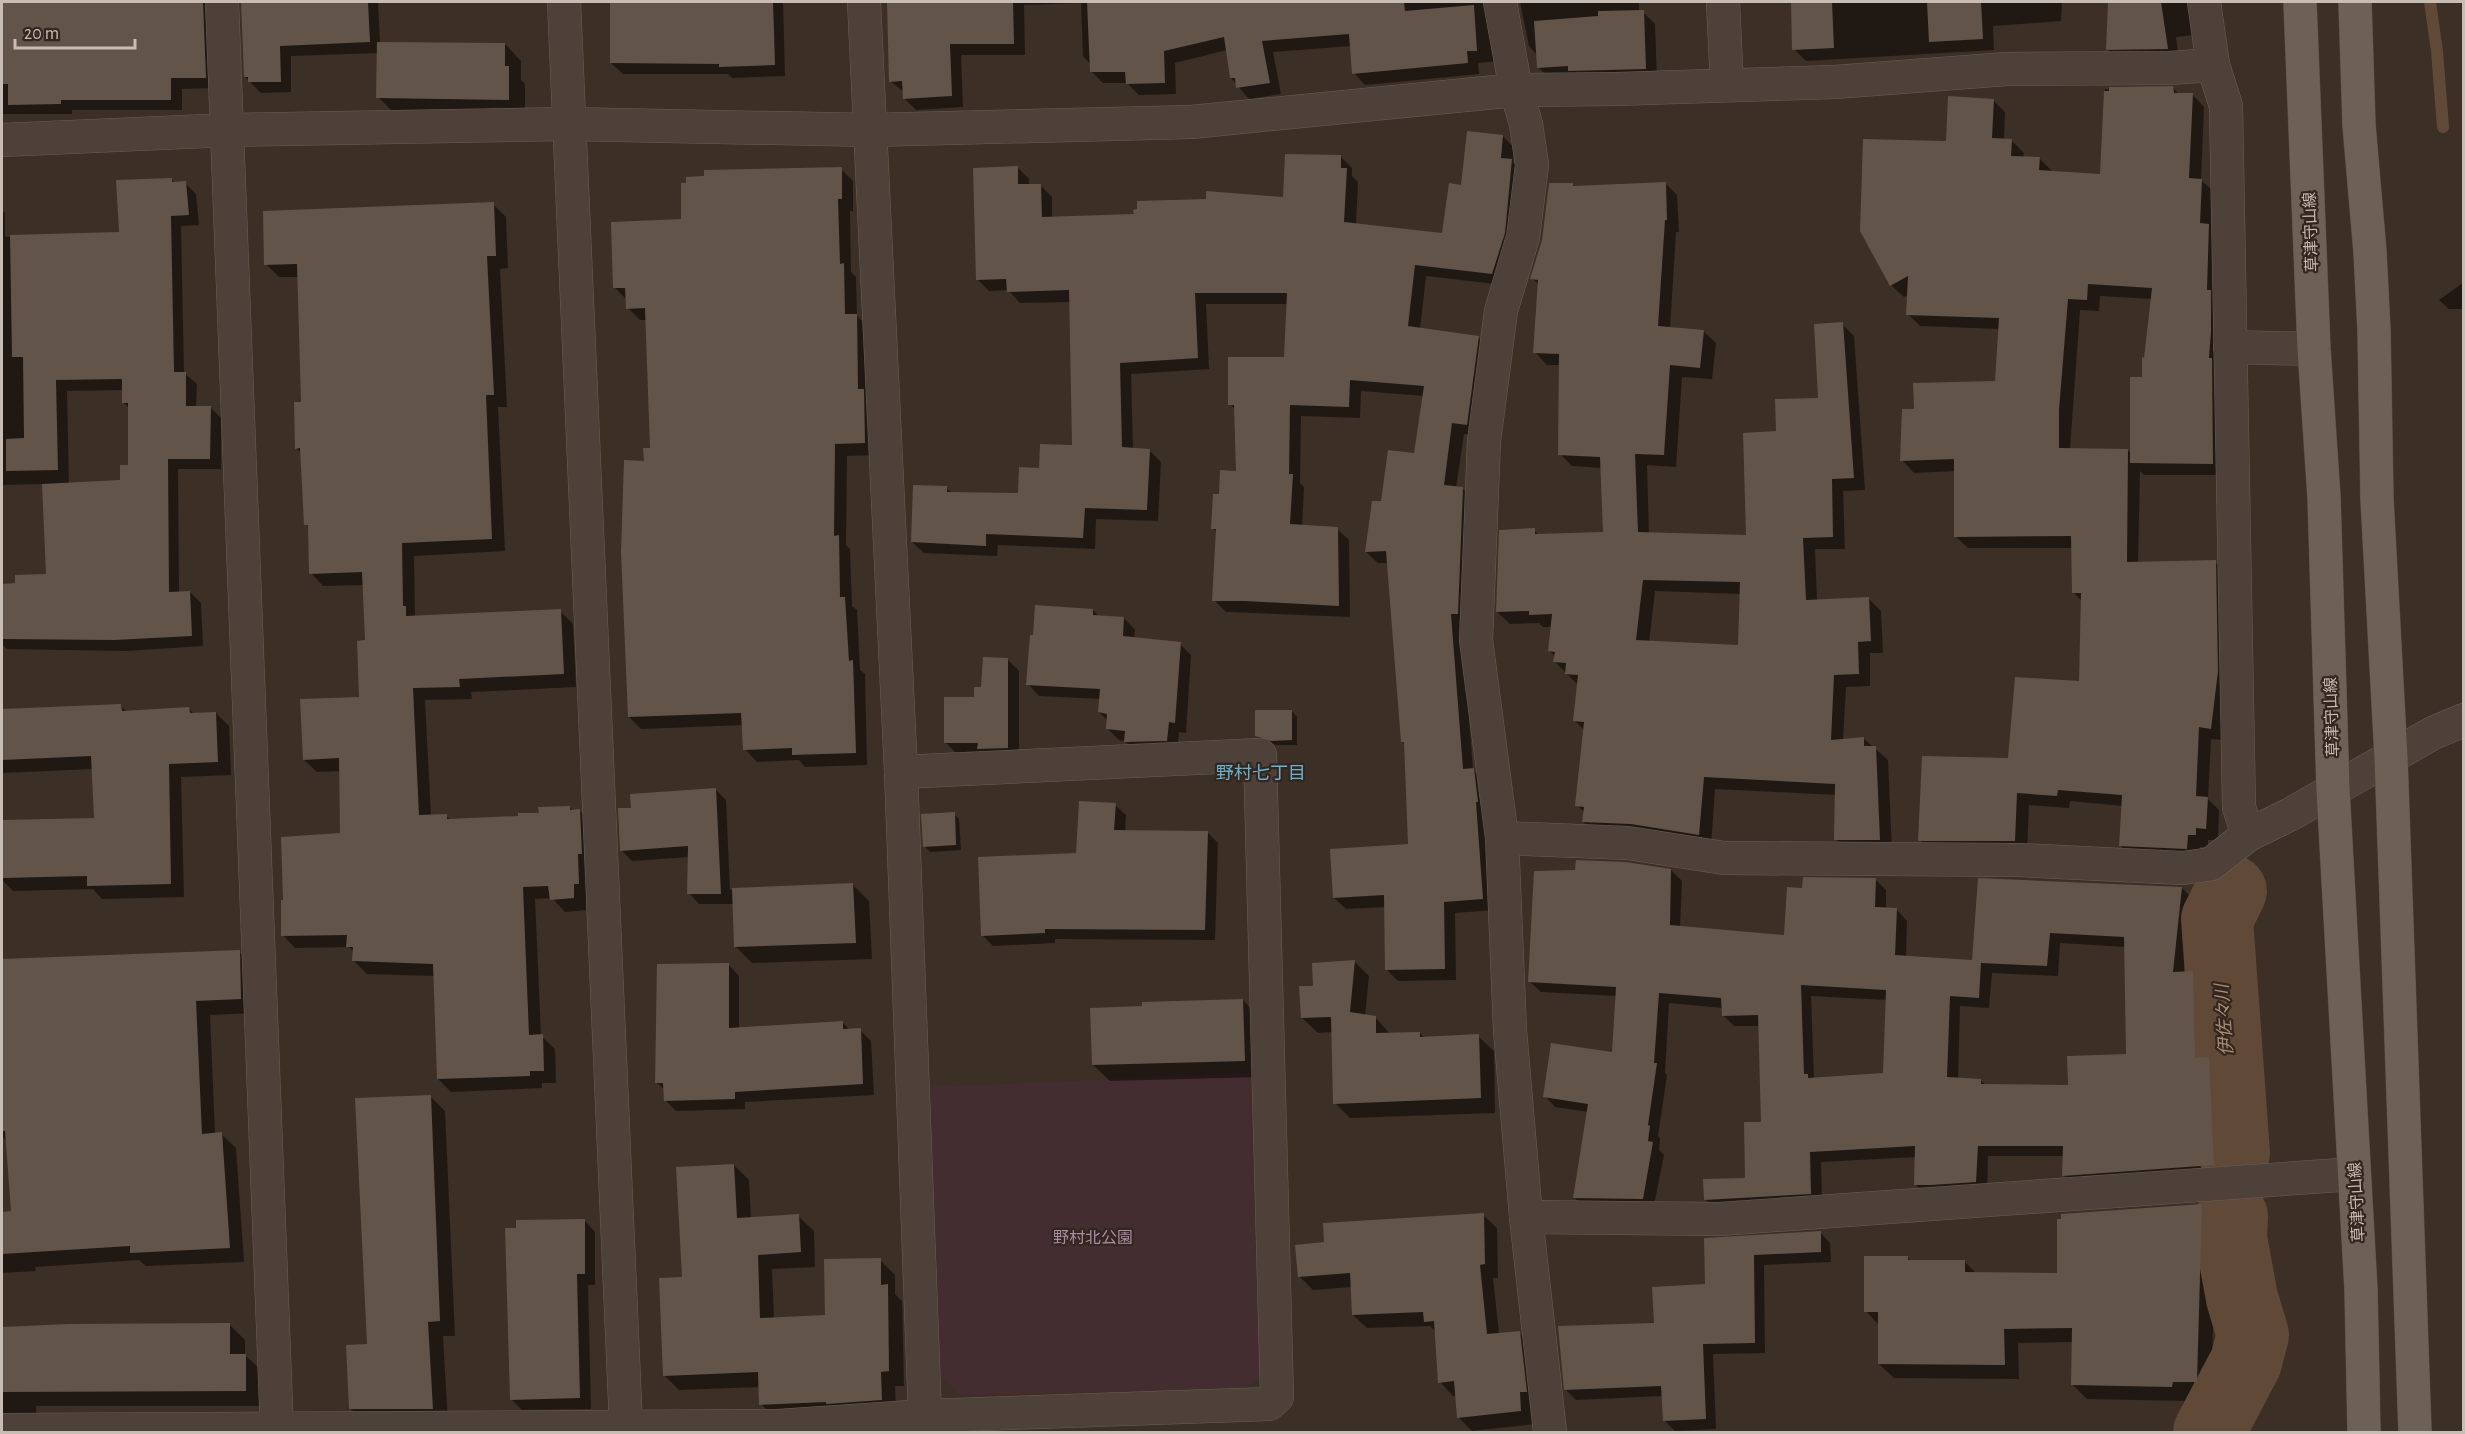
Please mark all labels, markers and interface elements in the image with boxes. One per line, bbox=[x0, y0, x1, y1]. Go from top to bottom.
scale bar bbox=[15, 12, 135, 50]
text: 20 m bbox=[24, 25, 59, 43]
street label: 草津守山線 bbox=[2301, 192, 2320, 272]
street label: 草津守山線 bbox=[2322, 677, 2341, 757]
district label: 野村七丁目 bbox=[1216, 763, 1306, 783]
water label: 伊佐々川 bbox=[2211, 981, 2236, 1057]
street label: 草津守山線 bbox=[2346, 1162, 2367, 1242]
park label: 野村北公園 bbox=[1053, 1229, 1133, 1246]

